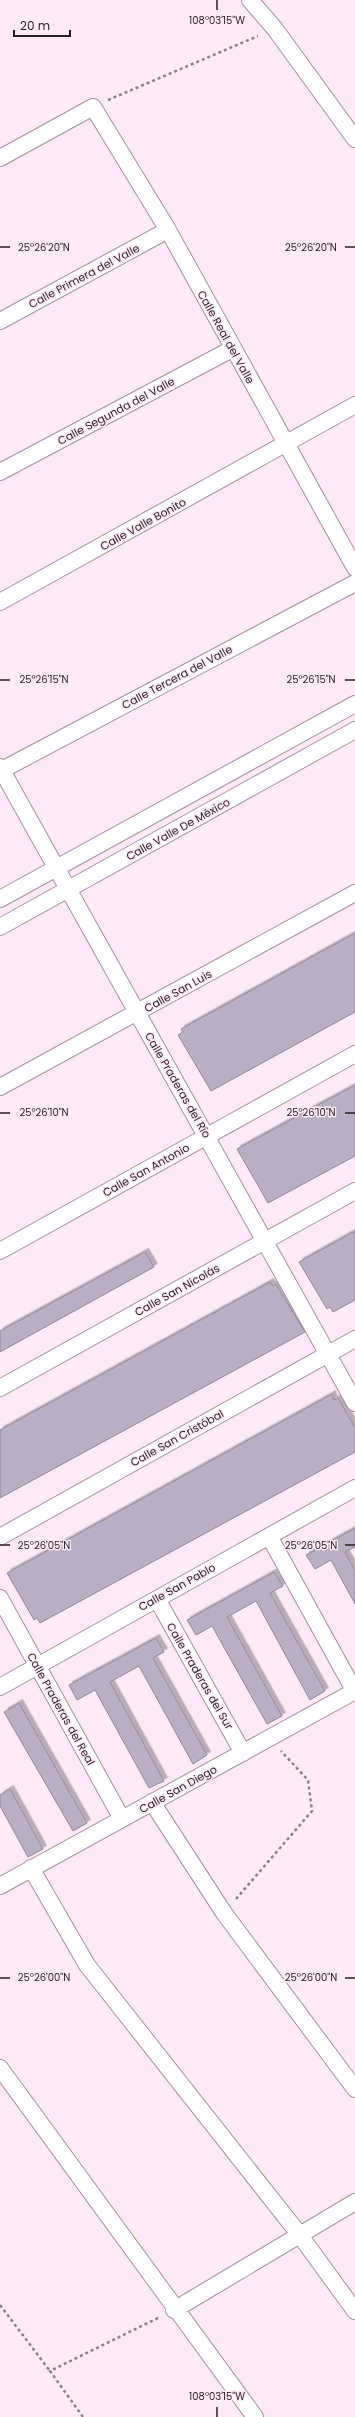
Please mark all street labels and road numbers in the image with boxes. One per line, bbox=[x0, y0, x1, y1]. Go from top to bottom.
street label: Calle Primera del Valle bbox=[26, 240, 143, 312]
street label: Calle Real del Valle bbox=[194, 287, 258, 387]
street label: Calle Segunda del Valle bbox=[55, 373, 178, 449]
street label: Calle Valle Bonito bbox=[97, 494, 189, 554]
street label: Calle Tercera del Valle bbox=[119, 641, 235, 713]
street label: Calle Valle De México bbox=[123, 794, 233, 864]
street label: Calle San Luis bbox=[141, 966, 215, 1016]
street label: Calle Praderas del Río bbox=[141, 1029, 215, 1141]
street label: Calle San Antonio bbox=[100, 1139, 192, 1201]
street label: Calle San Nicolás bbox=[132, 1260, 223, 1320]
street label: Calle San Cristóbal bbox=[127, 1406, 227, 1470]
street label: Calle San Pablo bbox=[136, 1559, 218, 1615]
street label: Calle Praderas del Sur bbox=[163, 1620, 237, 1732]
street label: Calle Praderas del Real bbox=[23, 1650, 99, 1768]
street label: Calle San Diego bbox=[136, 1761, 220, 1817]

